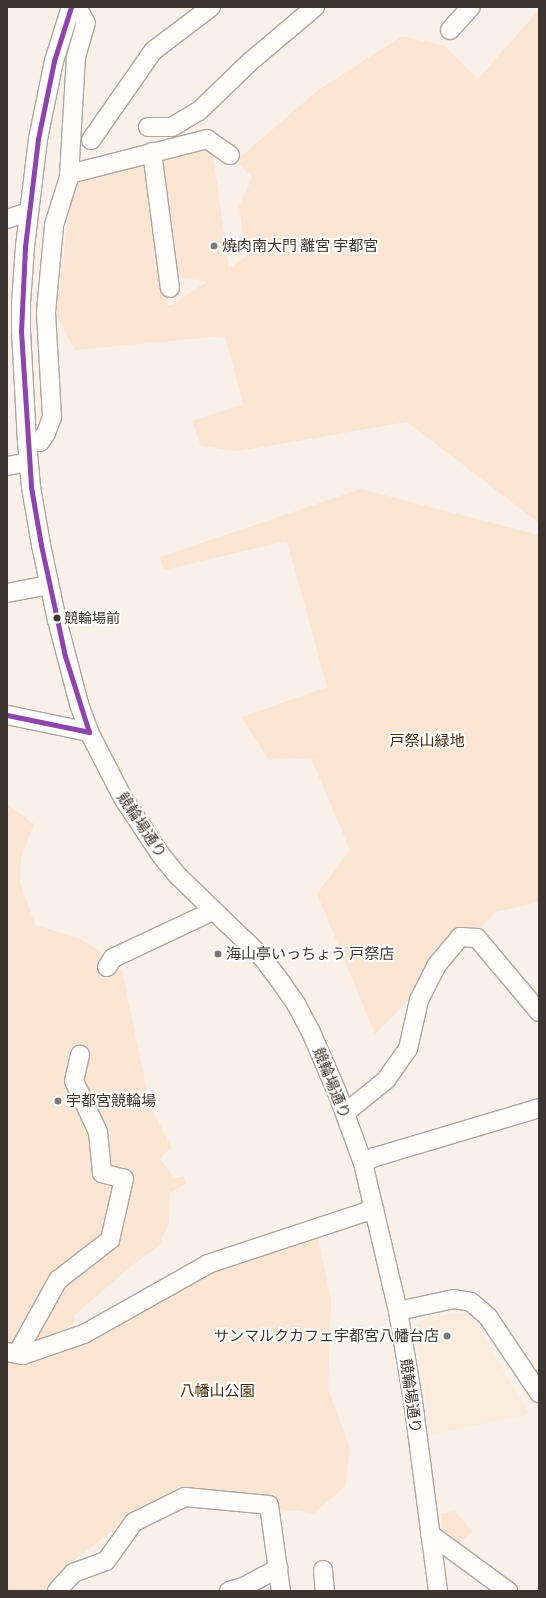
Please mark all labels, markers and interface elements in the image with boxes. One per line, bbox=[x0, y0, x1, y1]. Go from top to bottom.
place label: 焼肉南大門 離宮 宇都宮 bbox=[222, 237, 378, 255]
marker: 焼肉南大門 離宮 宇都宮 bbox=[209, 241, 219, 251]
place label: 競輪場前 bbox=[64, 610, 120, 626]
marker: 競輪場前 bbox=[52, 613, 62, 623]
park label: 戸祭山緑地 bbox=[390, 732, 464, 750]
street label: 競輪場通り bbox=[114, 789, 170, 861]
place label: 海山亭いっちょう 戸祭店 bbox=[226, 945, 394, 963]
marker: 海山亭いっちょう 戸祭店 bbox=[213, 949, 223, 959]
street label: 競輪場通り bbox=[310, 1045, 354, 1121]
place label: 宇都宮競輪場 bbox=[66, 1092, 156, 1110]
marker: 宇都宮競輪場 bbox=[53, 1096, 63, 1106]
place label: サンマルクカフェ宇都宮八幡台店 bbox=[214, 1327, 439, 1345]
marker: サンマルクカフェ宇都宮八幡台店 bbox=[442, 1331, 452, 1341]
street label: 競輪場通り bbox=[397, 1358, 425, 1434]
park label: 八幡山公園 bbox=[180, 1382, 254, 1400]

